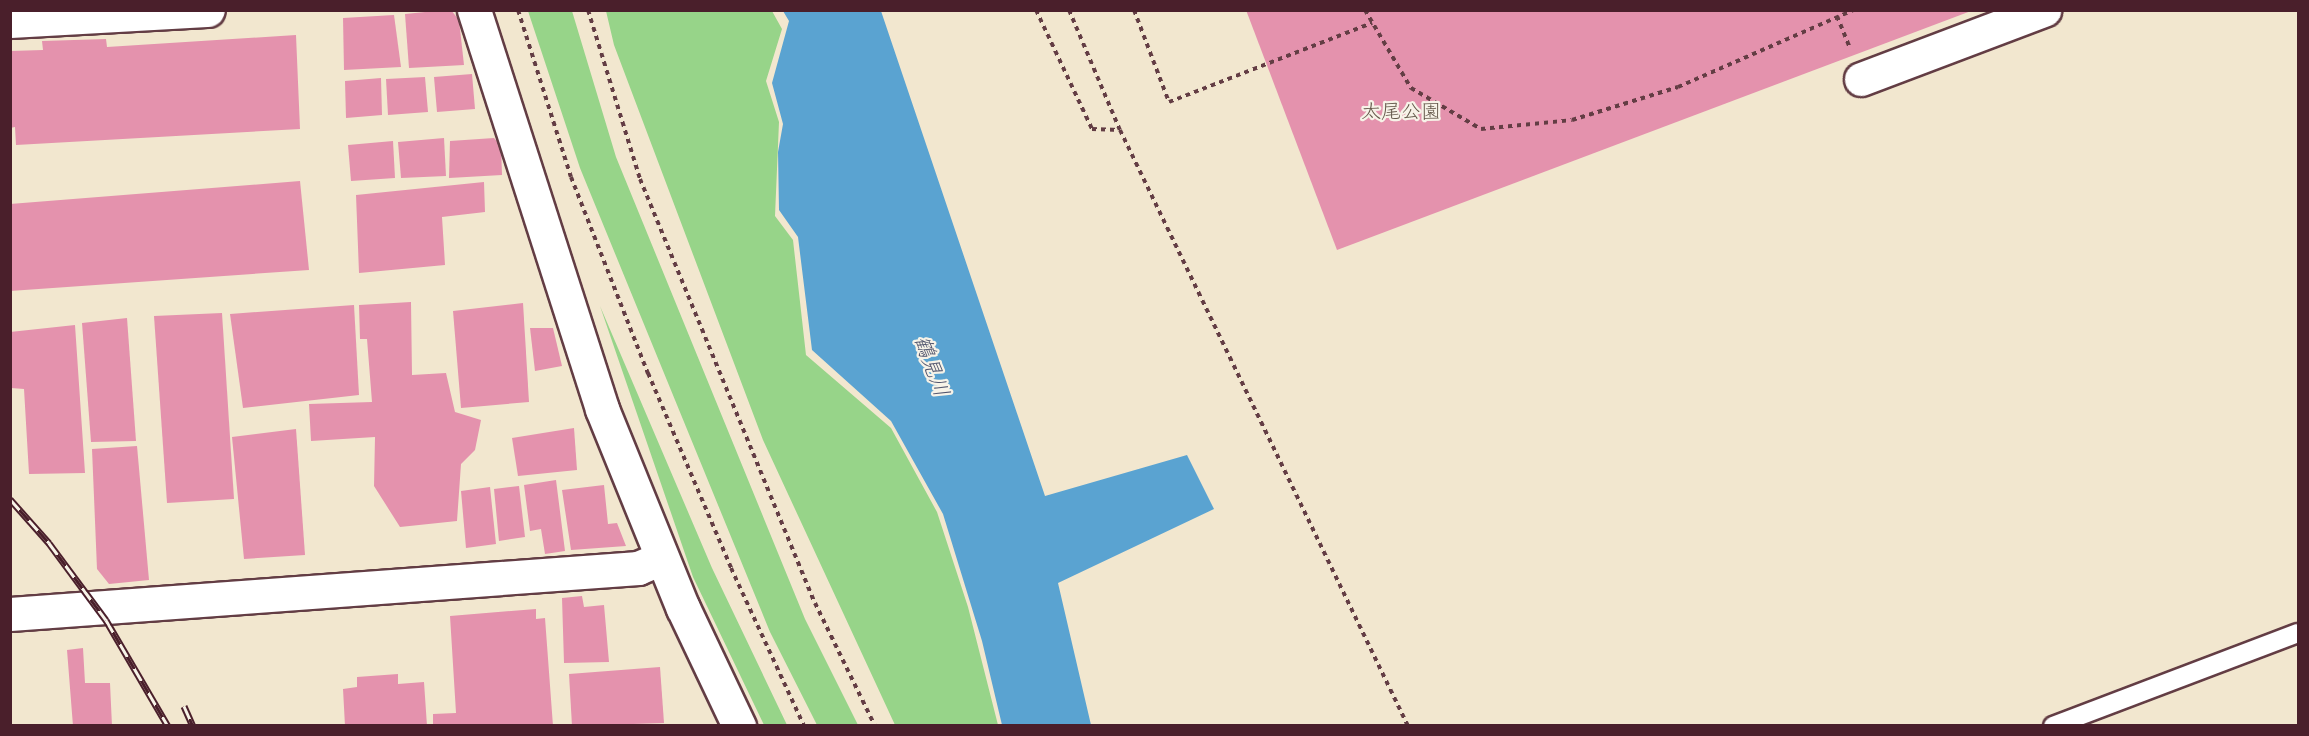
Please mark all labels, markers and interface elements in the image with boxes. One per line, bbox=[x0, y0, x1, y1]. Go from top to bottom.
park label: 太尾公園 bbox=[1361, 98, 1441, 122]
water label: 鶴見川 bbox=[910, 332, 956, 400]

